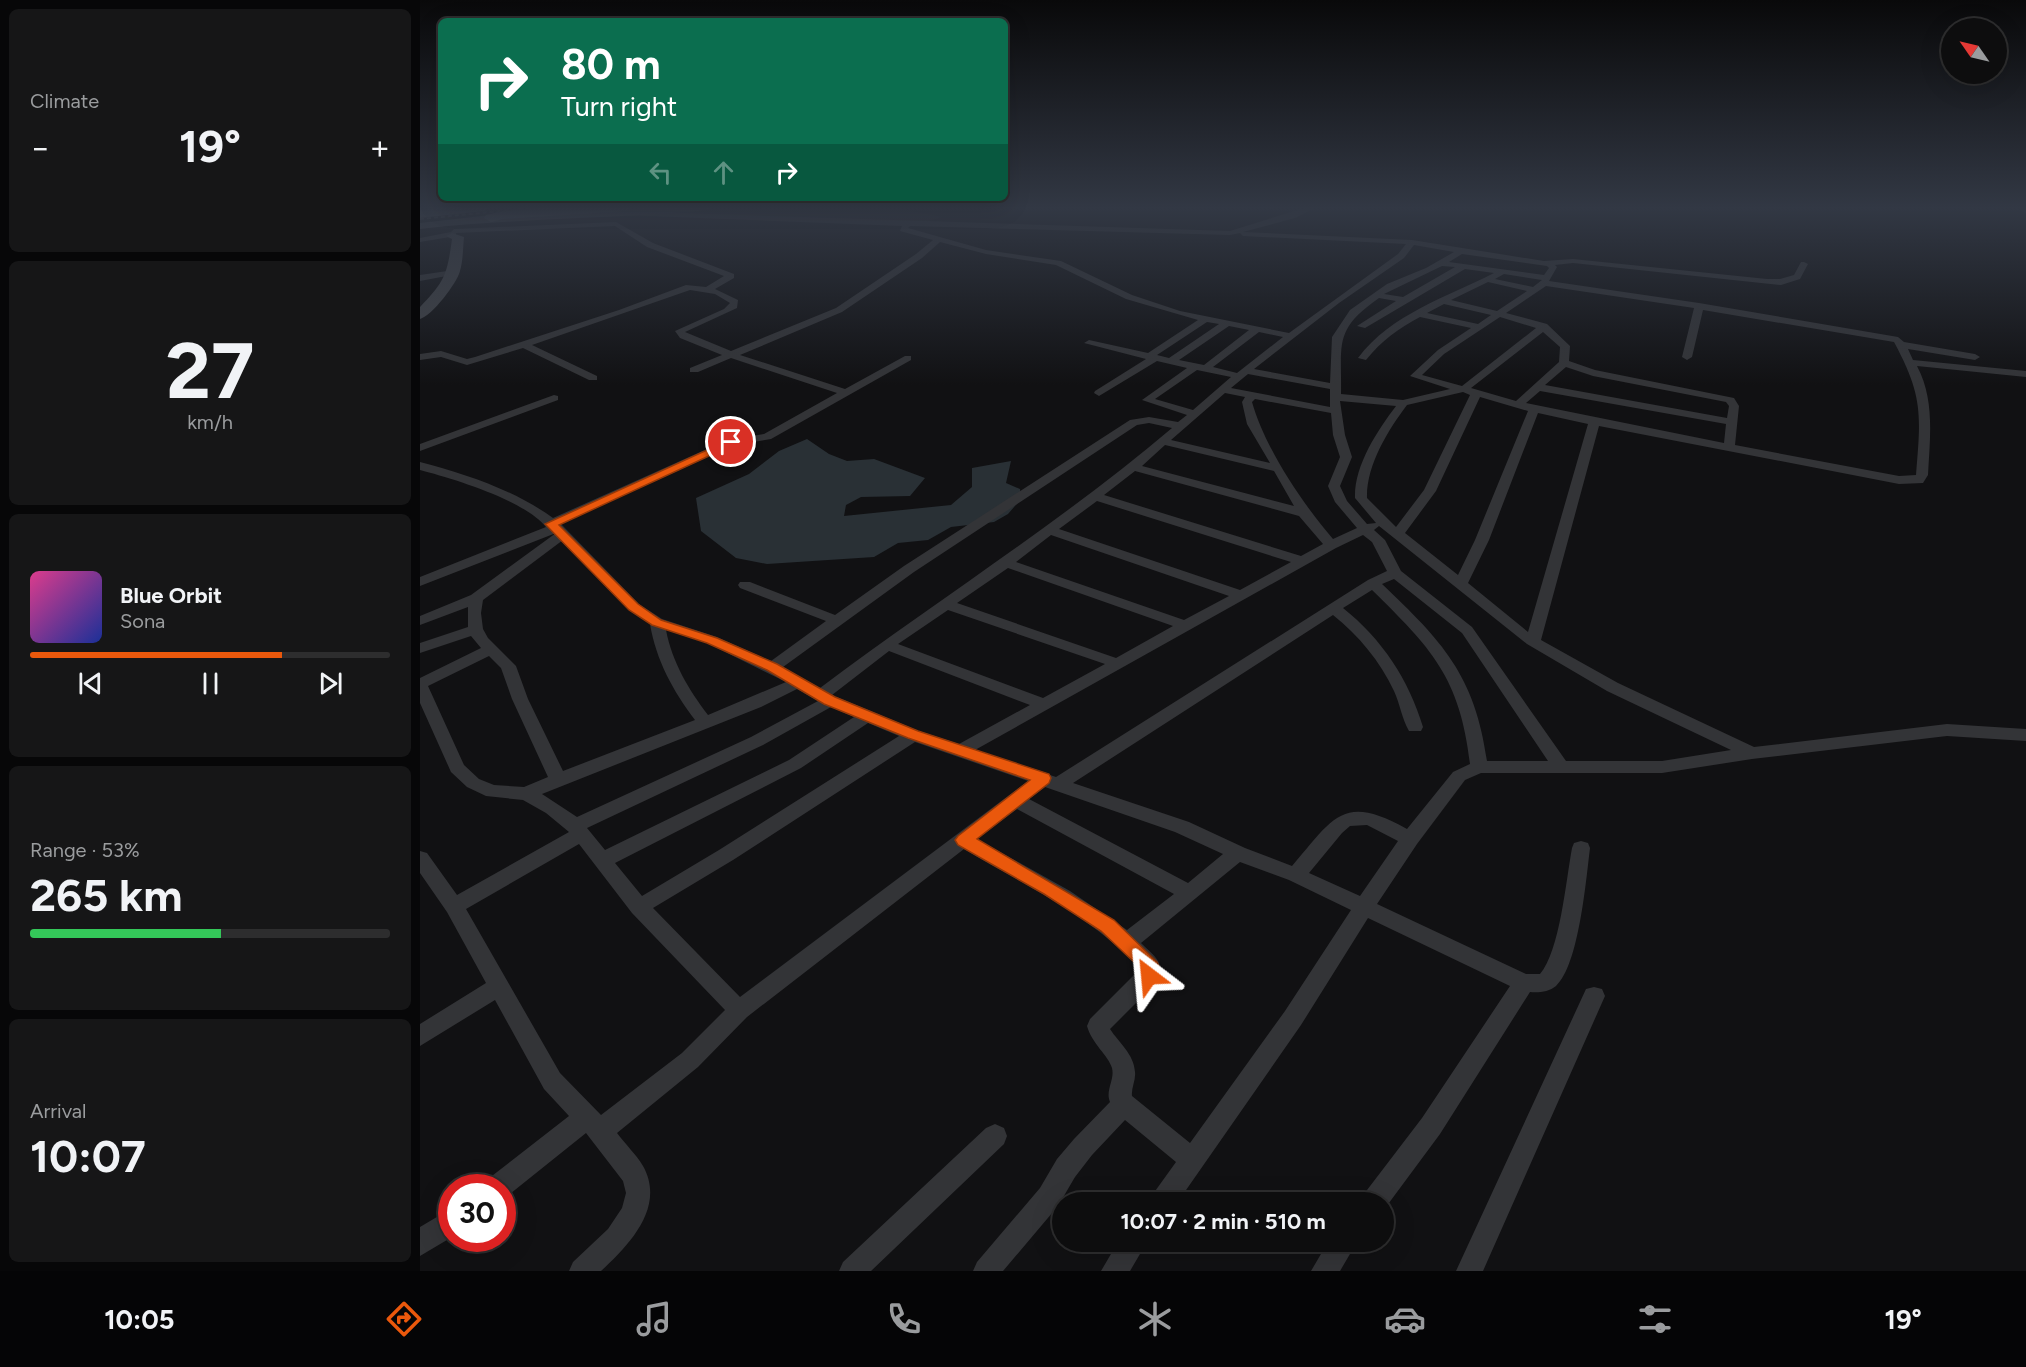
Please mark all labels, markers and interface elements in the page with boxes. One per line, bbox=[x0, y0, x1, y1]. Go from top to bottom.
north arrow bbox=[1941, 18, 2007, 84]
map controls bbox=[1941, 18, 2007, 84]
text: 80 m bbox=[561, 39, 661, 90]
icon: right bbox=[462, 42, 540, 120]
text: Climate bbox=[30, 89, 99, 113]
text: Turn right bbox=[561, 90, 677, 123]
text: 19° bbox=[179, 119, 241, 173]
text: − bbox=[30, 128, 51, 167]
text: + bbox=[369, 128, 390, 167]
icon: left bbox=[644, 156, 677, 189]
icon: ahead bbox=[707, 156, 740, 189]
icon: right bbox=[770, 156, 803, 189]
text: 27 bbox=[166, 324, 254, 418]
text: km/h bbox=[187, 410, 233, 434]
pin bbox=[705, 416, 756, 467]
icon: arrive bbox=[714, 425, 747, 458]
text: Blue Orbit bbox=[120, 582, 222, 609]
text: Sona bbox=[120, 609, 165, 633]
icon: previous bbox=[74, 667, 107, 700]
icon: pause bbox=[194, 667, 227, 700]
icon: next bbox=[314, 667, 347, 700]
text: Range · 53% bbox=[30, 838, 140, 862]
text: 265 km bbox=[30, 868, 182, 922]
position arrow bbox=[1117, 944, 1181, 1008]
text: Arrival bbox=[30, 1099, 86, 1123]
text: 10:07 bbox=[30, 1129, 146, 1183]
speed limit sign: 30 bbox=[438, 1174, 516, 1252]
text: 10:07 · 2 min · 510 m bbox=[1120, 1208, 1326, 1235]
icon: directions bbox=[383, 1298, 425, 1340]
icon: music bbox=[633, 1298, 675, 1340]
icon: phone bbox=[883, 1298, 925, 1340]
icon: climate bbox=[1134, 1298, 1176, 1340]
icon: car bbox=[1384, 1298, 1426, 1340]
icon: filters bbox=[1634, 1298, 1676, 1340]
text: 10:05 bbox=[104, 1303, 174, 1336]
text: 19° bbox=[1885, 1303, 1922, 1336]

